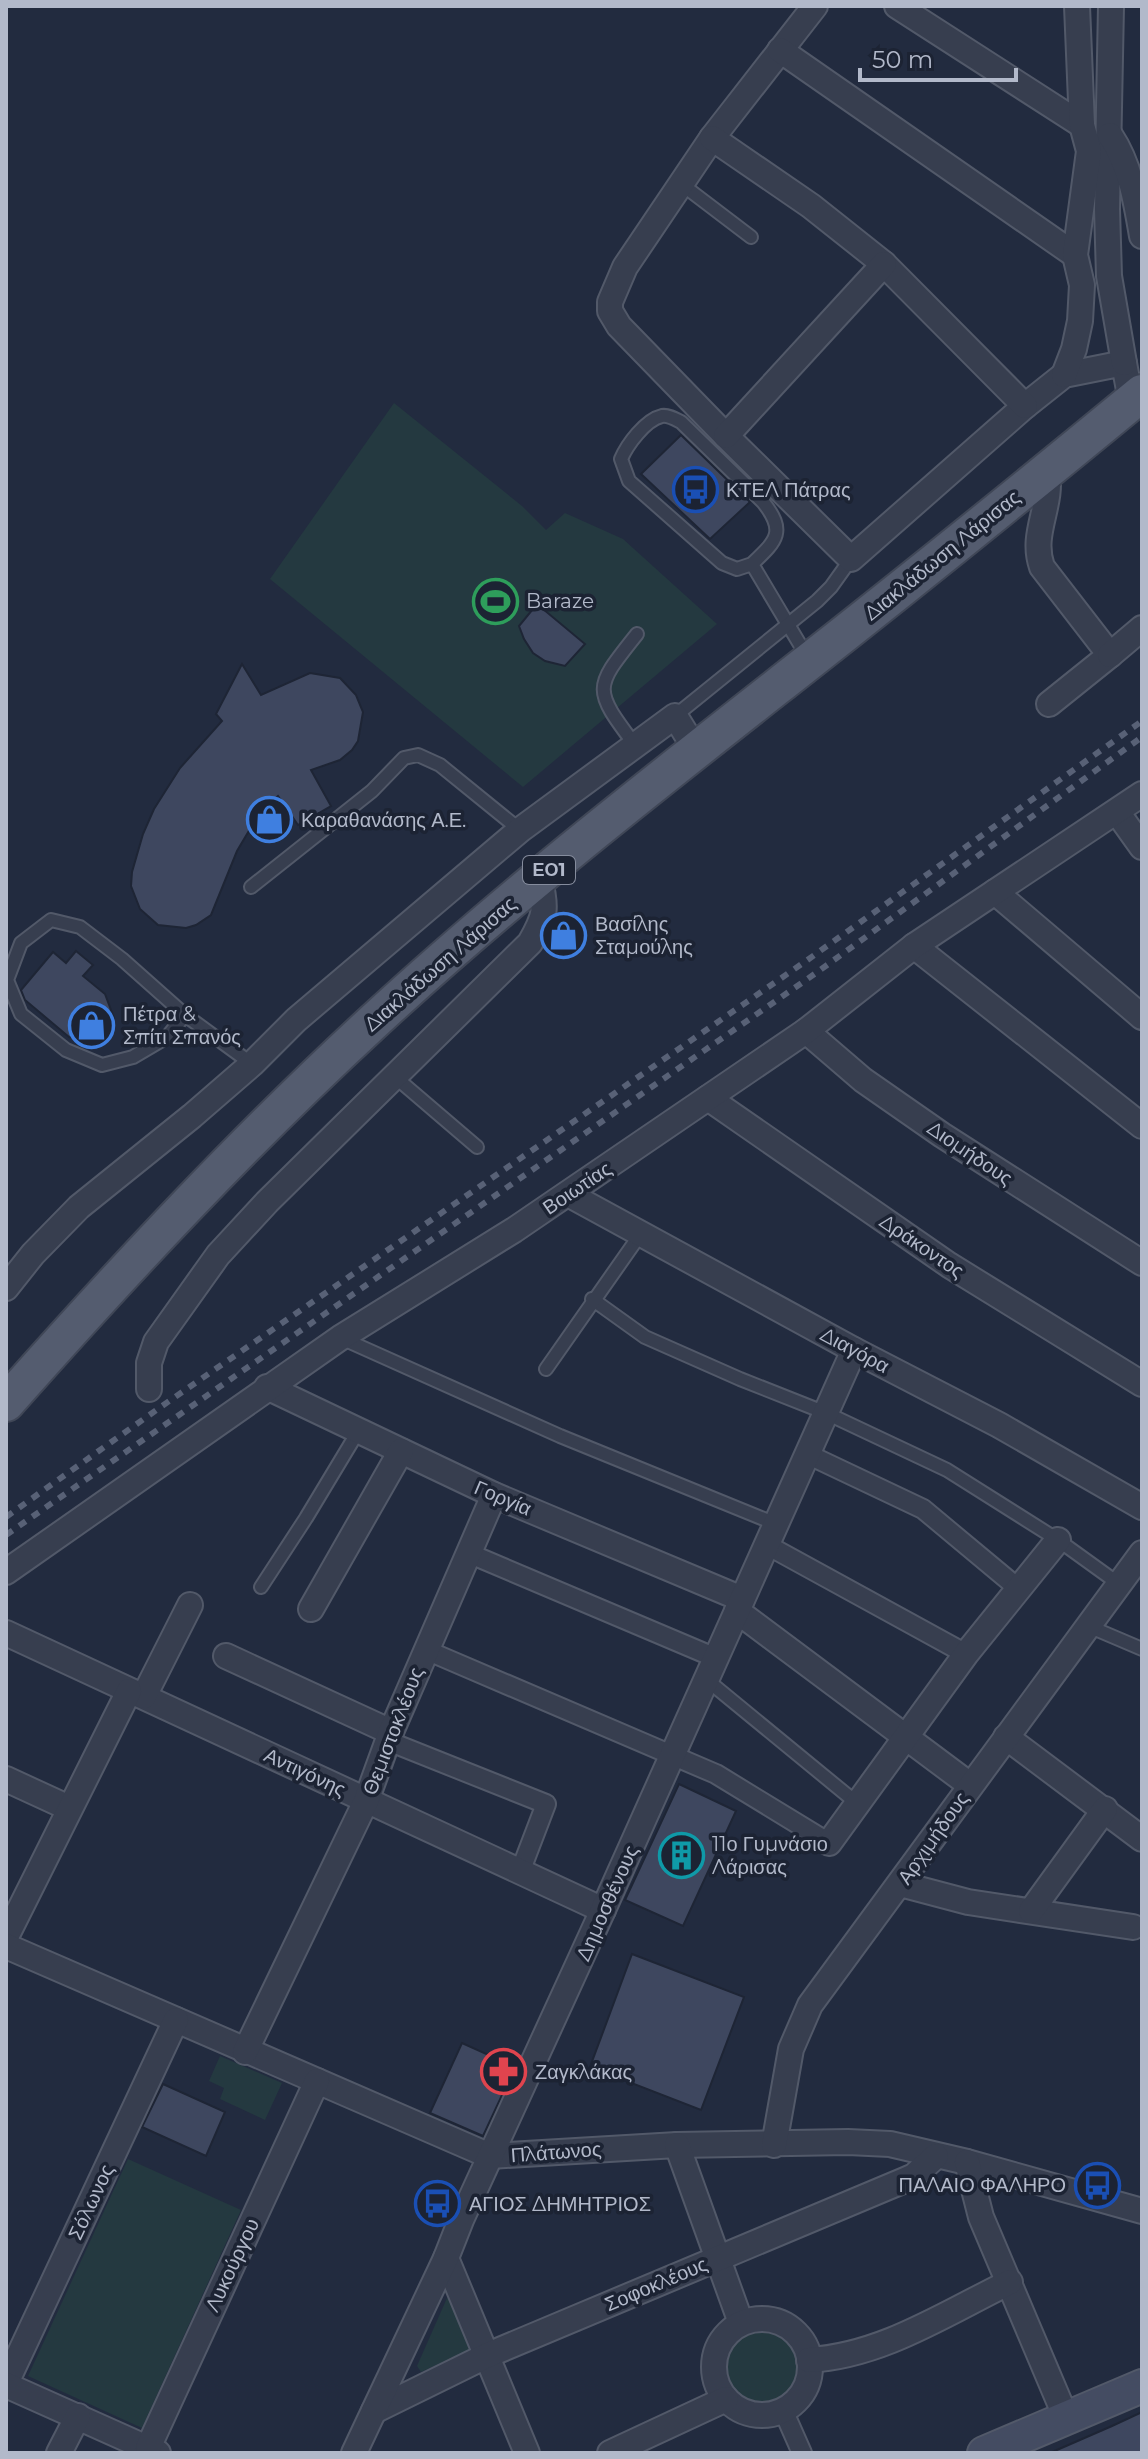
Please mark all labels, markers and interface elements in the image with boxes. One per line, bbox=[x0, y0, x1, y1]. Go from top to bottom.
scale bar bbox=[860, 32, 1016, 82]
text: 50 m bbox=[872, 45, 933, 74]
bus stop icon: ΚΤΕΛ Πάτρας bbox=[671, 466, 719, 514]
place label: ΚΤΕΛ Πάτρας bbox=[726, 478, 851, 502]
street label: Διακλάδωση Λάρισας bbox=[859, 485, 1025, 625]
sports icon: Baraze bbox=[471, 577, 519, 625]
place label: Baraze bbox=[526, 589, 594, 613]
shop icon: Καραθανάσης Α.Ε. bbox=[246, 796, 294, 844]
place label: Καραθανάσης Α.Ε. bbox=[301, 808, 466, 832]
road number: ΕΟ1 bbox=[523, 856, 575, 884]
street label: Διακλάδωση Λάρισας bbox=[359, 891, 521, 1036]
shop icon: Βασίλης Σταμούλης bbox=[540, 912, 588, 960]
place label: Βασίλης Σταμούλης bbox=[595, 912, 693, 959]
shop icon: Πέτρα & Σπίτι Σπανός bbox=[68, 1002, 116, 1050]
place label: Πέτρα & Σπίτι Σπανός bbox=[123, 1002, 241, 1049]
street label: Διομήδους bbox=[923, 1116, 1017, 1190]
street label: Βοιωτίας bbox=[538, 1156, 616, 1220]
street label: Δράκοντος bbox=[875, 1209, 969, 1283]
street label: Διαγόρα bbox=[817, 1322, 893, 1378]
street label: Γοργία bbox=[471, 1475, 535, 1521]
street label: Θεμιστοκλέους bbox=[358, 1663, 429, 1798]
street label: Αντιγόνης bbox=[260, 1743, 350, 1801]
street label: Αρχιμήδους bbox=[892, 1787, 974, 1889]
building icon: 11ο Γυμνάσιο Λάρισας bbox=[657, 1831, 705, 1879]
place label: 11ο Γυμνάσιο Λάρισας bbox=[712, 1832, 828, 1879]
street label: Δημοσθένους bbox=[571, 1841, 643, 1965]
pharmacy icon: Ζαγκλάκας bbox=[480, 2048, 528, 2096]
place label: Ζαγκλάκας bbox=[535, 2060, 633, 2084]
street label: Πλάτωνος bbox=[510, 2137, 603, 2167]
street label: Σόλωνος bbox=[63, 2160, 119, 2244]
bus stop icon: ΠΑΛΑΙΟ ΦΑΛΗΡΟ bbox=[1073, 2161, 1121, 2209]
place label: ΠΑΛΑΙΟ ΦΑΛΗΡΟ bbox=[899, 2173, 1066, 2197]
bus stop icon: ΑΓΙΟΣ ΔΗΜΗΤΡΙΟΣ bbox=[414, 2180, 462, 2228]
place label: ΑΓΙΟΣ ΔΗΜΗΤΡΙΟΣ bbox=[469, 2192, 651, 2216]
street label: Λυκούργου bbox=[200, 2215, 264, 2315]
street label: Σοφοκλέους bbox=[601, 2252, 711, 2316]

